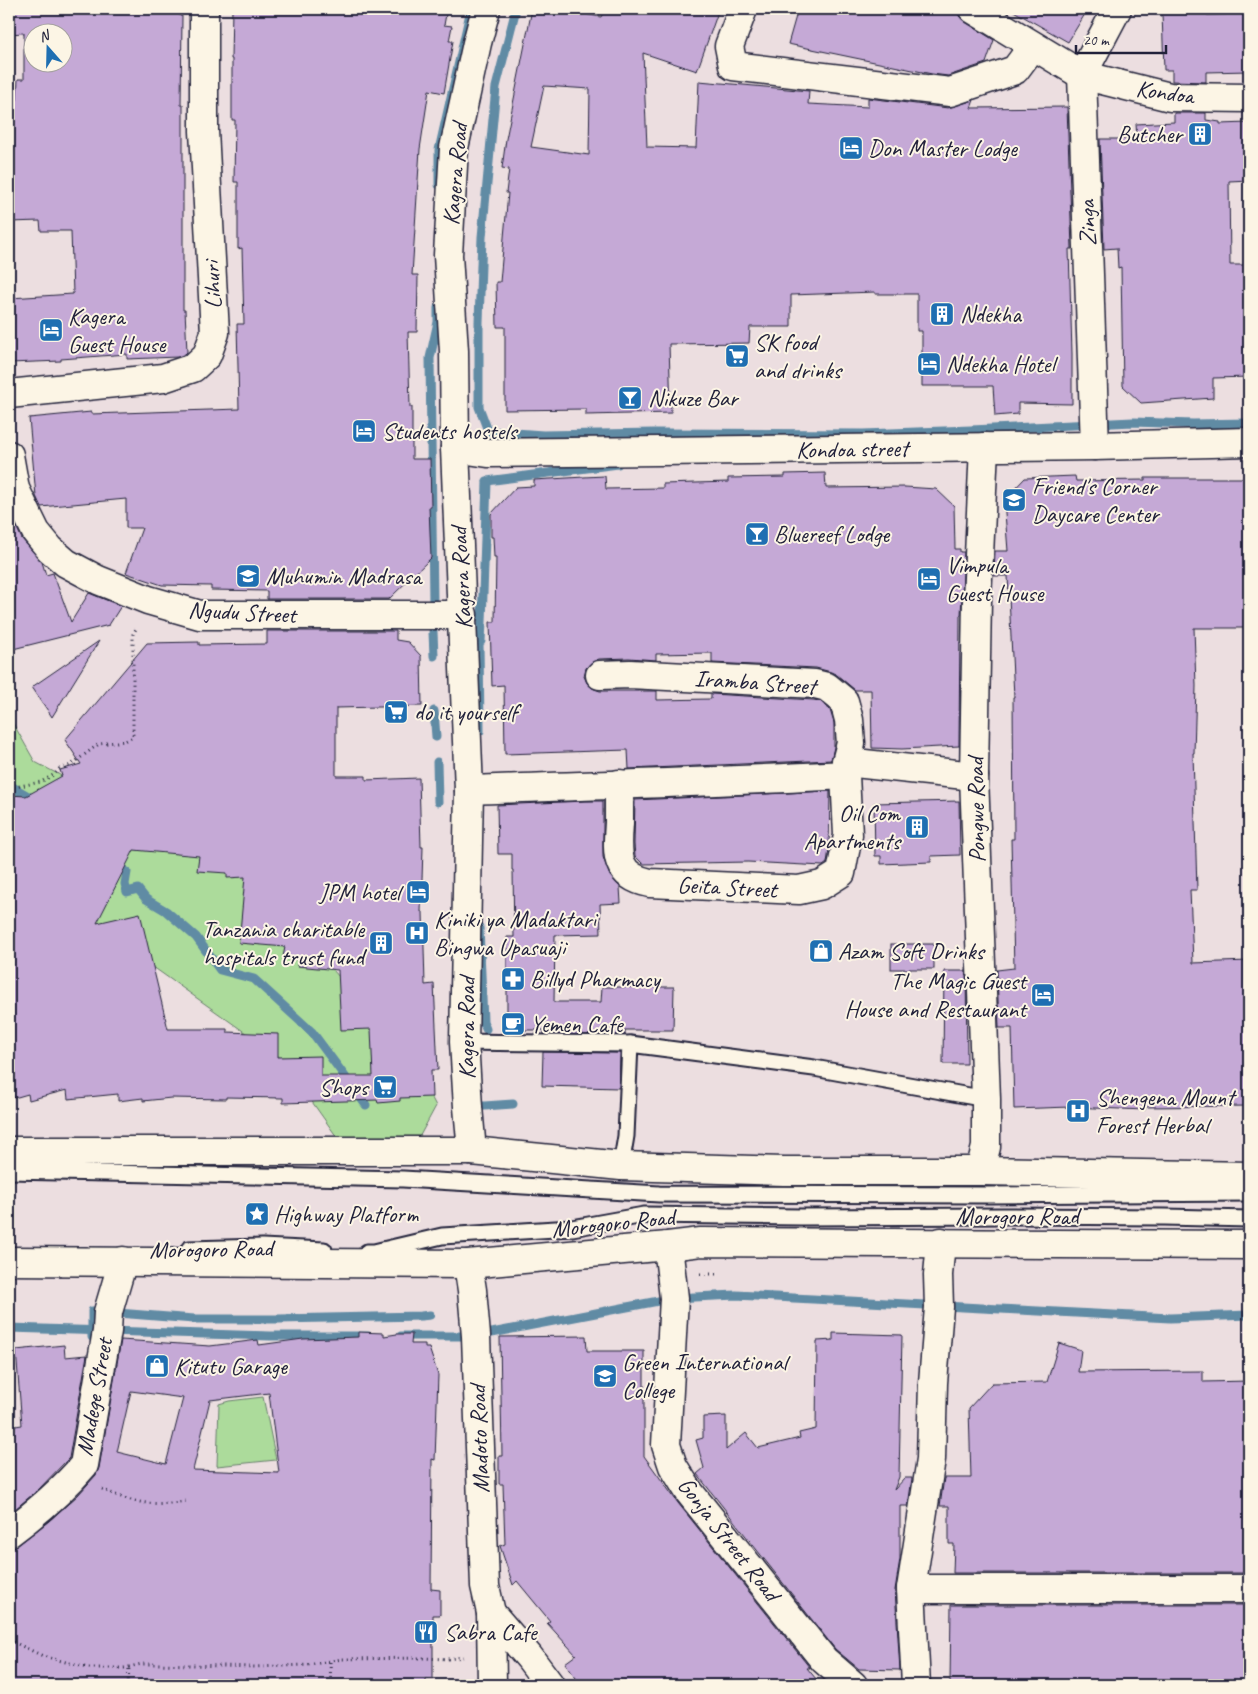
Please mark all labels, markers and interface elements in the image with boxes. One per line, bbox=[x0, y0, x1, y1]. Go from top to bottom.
north arrow bbox=[22, 22, 72, 72]
scale bar bbox=[1076, 22, 1166, 54]
text: N bbox=[37, 26, 53, 46]
text: 20 m bbox=[1083, 31, 1110, 50]
street label: Kondoa bbox=[1134, 73, 1198, 111]
street label: Kagera Road bbox=[436, 118, 475, 226]
place label: Butcher bbox=[1117, 119, 1184, 149]
building icon: Butcher bbox=[1187, 121, 1213, 147]
place label: Don Master Lodge bbox=[868, 133, 1019, 163]
hotel icon: Don Master Lodge bbox=[838, 135, 864, 161]
street label: Zinga bbox=[1071, 198, 1103, 246]
street label: Lihuri bbox=[196, 257, 228, 310]
place label: Ndekha bbox=[960, 299, 1022, 329]
place label: Kagera Guest House bbox=[68, 301, 167, 359]
building icon: Ndekha bbox=[929, 301, 955, 327]
hotel icon: Kagera Guest House bbox=[38, 317, 64, 343]
place label: SK food and drinks bbox=[754, 327, 844, 385]
supermarket icon: SK food and drinks bbox=[724, 343, 750, 369]
place label: Ndekha Hotel bbox=[946, 349, 1058, 379]
hotel icon: Ndekha Hotel bbox=[916, 351, 942, 377]
place label: Nikuze Bar bbox=[648, 383, 740, 413]
bar icon: Nikuze Bar bbox=[617, 385, 643, 411]
place label: Students hostels bbox=[382, 416, 519, 446]
hotel icon: Students hostels bbox=[351, 418, 377, 444]
street label: Kondoa street bbox=[796, 433, 911, 465]
place label: Friend's Corner Daycare Center bbox=[1032, 471, 1161, 529]
school or university icon: Friend's Corner Daycare Center bbox=[1001, 487, 1027, 513]
place label: Bluereef Lodge bbox=[774, 519, 891, 549]
bar icon: Bluereef Lodge bbox=[744, 521, 770, 547]
street label: Kagera Road bbox=[443, 523, 479, 630]
place label: Vimpula Guest House bbox=[946, 550, 1045, 608]
place label: Muhumin Madrasa bbox=[266, 561, 423, 591]
school or university icon: Muhumin Madrasa bbox=[235, 563, 261, 589]
hotel icon: Vimpula Guest House bbox=[916, 566, 942, 592]
street label: Ngudu Street bbox=[187, 594, 299, 630]
street label: Iramba Street bbox=[693, 663, 820, 701]
place label: do it yourself bbox=[414, 697, 522, 727]
supermarket icon: do it yourself bbox=[383, 699, 409, 725]
street label: Pongwe Road bbox=[960, 754, 992, 863]
place label: Oil Com Apartments bbox=[804, 798, 903, 856]
building icon: Oil Com Apartments bbox=[904, 814, 930, 840]
street label: Geita Street bbox=[677, 869, 779, 905]
place label: JPM hotel bbox=[318, 877, 404, 907]
hotel icon: JPM hotel bbox=[405, 879, 431, 905]
place label: Kiniki ya Madaktari Bingwa Upasuaji bbox=[434, 904, 599, 962]
place label: Tanzania charitable hospitals trust fund bbox=[202, 914, 368, 972]
hospital icon: Kiniki ya Madaktari Bingwa Upasuaji bbox=[404, 920, 430, 946]
building icon: Tanzania charitable hospitals trust fund bbox=[368, 930, 394, 956]
place label: Azam Soft Drinks bbox=[838, 936, 987, 966]
shop icon: Azam Soft Drinks bbox=[808, 938, 834, 964]
place label: Billyd Pharmacy bbox=[530, 964, 661, 994]
pharmacy icon: Billyd Pharmacy bbox=[500, 966, 526, 992]
place label: The Magic Guest House and Restaurant bbox=[845, 966, 1028, 1024]
street label: Kagera Road bbox=[451, 973, 481, 1079]
hotel icon: The Magic Guest House and Restaurant bbox=[1030, 982, 1056, 1008]
place label: Yemen Cafe bbox=[530, 1009, 625, 1039]
cafe icon: Yemen Cafe bbox=[500, 1011, 526, 1037]
place label: Shops bbox=[319, 1072, 370, 1102]
supermarket icon: Shops bbox=[372, 1074, 398, 1100]
place label: Shengena Mount Forest Herbal bbox=[1096, 1082, 1237, 1140]
hospital icon: Shengena Mount Forest Herbal bbox=[1065, 1098, 1091, 1124]
place label: Highway Platform bbox=[274, 1199, 419, 1229]
place icon: Highway Platform bbox=[244, 1201, 270, 1227]
street label: Morogoro Road bbox=[550, 1201, 679, 1244]
street label: Morogoro Road bbox=[955, 1201, 1082, 1231]
street label: Morogoro Road bbox=[149, 1233, 276, 1265]
street label: Madege Street bbox=[69, 1334, 119, 1458]
place label: Green International College bbox=[622, 1347, 791, 1405]
place label: Kitutu Garage bbox=[174, 1351, 289, 1381]
shop icon: Kitutu Garage bbox=[144, 1353, 170, 1379]
school or university icon: Green International College bbox=[592, 1363, 618, 1389]
street label: Madoto Road bbox=[462, 1381, 496, 1494]
street label: Gonja Street Road bbox=[671, 1471, 789, 1610]
place label: Sabra Cafe bbox=[444, 1617, 539, 1647]
restaurant icon: Sabra Cafe bbox=[413, 1619, 439, 1645]

